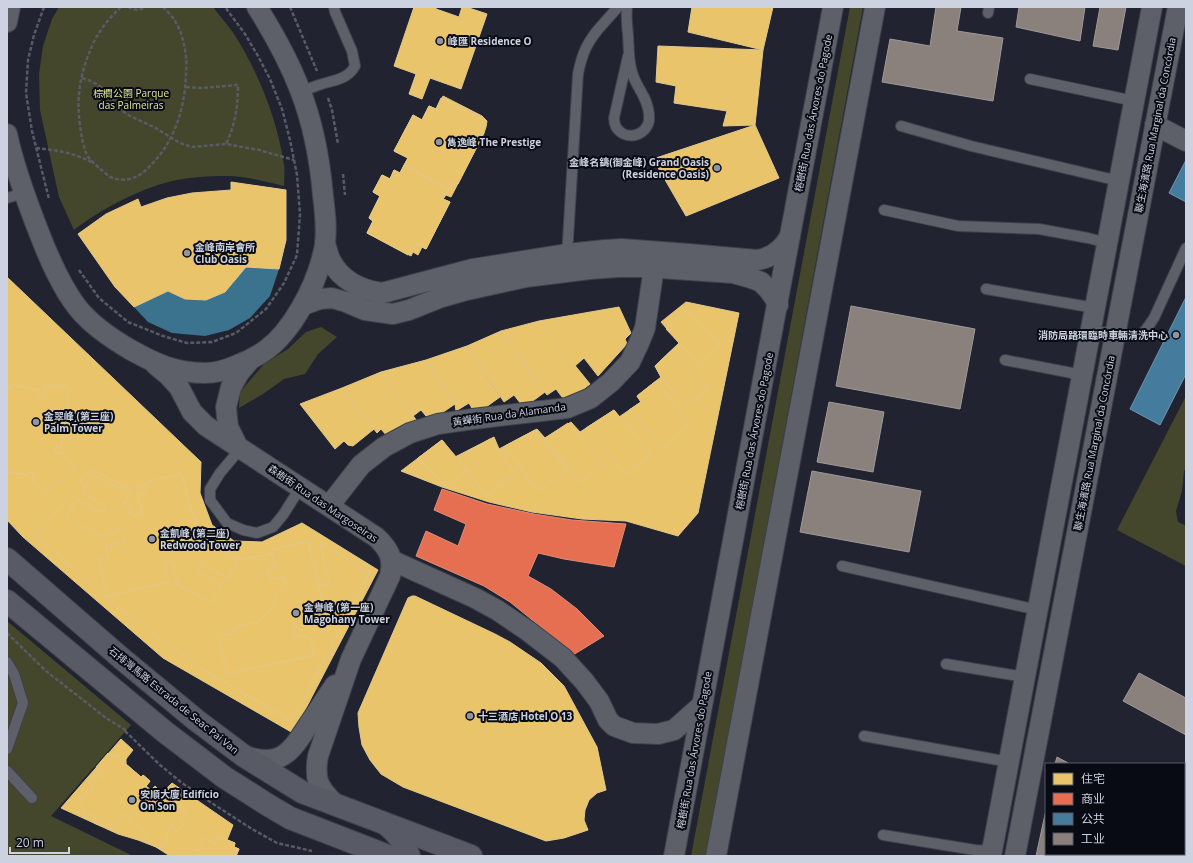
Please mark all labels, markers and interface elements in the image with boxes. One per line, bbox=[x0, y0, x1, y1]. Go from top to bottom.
street label: 榕樹街 Rua das Árvores do Pagode bbox=[791, 33, 835, 193]
place label: 峰匯 Residence O bbox=[448, 34, 532, 48]
marker: 峰匯 Residence O bbox=[435, 36, 445, 46]
street label: 聯生海濱路 Rua Marginal da Concórdia bbox=[1131, 36, 1179, 214]
park label: 棕櫚公園 Parque das Palmeiras bbox=[93, 86, 169, 112]
place label: 雋逸峰 The Prestige bbox=[447, 135, 541, 149]
marker: 雋逸峰 The Prestige bbox=[434, 137, 444, 147]
place label: 金峰名鑄(御金峰) Grand Oasis (Residence Oasis) bbox=[568, 155, 709, 181]
marker: 金峰名鑄(御金峰) Grand Oasis (Residence Oasis) bbox=[712, 163, 722, 173]
place label: 金峰南岸會所 Club Oasis bbox=[194, 240, 255, 266]
marker: 金峰南岸會所 Club Oasis bbox=[182, 248, 192, 258]
place label: 消防局路環臨時車輛清洗中心 bbox=[1038, 328, 1168, 342]
marker: 消防局路環臨時車輛清洗中心 bbox=[1171, 330, 1181, 340]
street label: 榕樹街 Rua das Árvores do Pagode bbox=[732, 351, 776, 511]
street label: 聯生海濱路 Rua Marginal da Concórdia bbox=[1070, 354, 1118, 532]
street label: 黃蟬街 Rua da Alamanda bbox=[451, 399, 567, 429]
place label: 金翠峰 (第三座) Palm Tower bbox=[43, 409, 113, 435]
marker: 金翠峰 (第三座) Palm Tower bbox=[31, 417, 41, 427]
street label: 森樹街 Rua das Margoseiras bbox=[265, 461, 381, 545]
place label: 金凱峰 (第二座) Redwood Tower bbox=[159, 526, 240, 552]
marker: 金凱峰 (第二座) Redwood Tower bbox=[147, 534, 157, 544]
place label: 金譽峰 (第一座) Magohany Tower bbox=[303, 600, 390, 626]
marker: 金譽峰 (第一座) Magohany Tower bbox=[291, 608, 301, 618]
street label: 石排灣馬路 Estrada de Seac Pai Van bbox=[106, 643, 242, 757]
street label: 榕樹街 Rua das Árvores do Pagode bbox=[673, 670, 715, 830]
place label: 十三酒店 Hotel O 13 bbox=[478, 709, 573, 723]
marker: 十三酒店 Hotel O 13 bbox=[465, 711, 475, 721]
legend bbox=[1045, 763, 1185, 855]
text: 住宅 bbox=[1081, 770, 1105, 787]
place label: 安順大廈 Edifício On Son bbox=[140, 787, 219, 813]
text: 商业 bbox=[1081, 790, 1105, 807]
marker: 安順大廈 Edifício On Son bbox=[127, 795, 137, 805]
text: 公共 bbox=[1081, 810, 1105, 827]
scale bar bbox=[10, 829, 69, 855]
text: 工业 bbox=[1081, 830, 1105, 847]
text: 20 m bbox=[16, 834, 44, 851]

